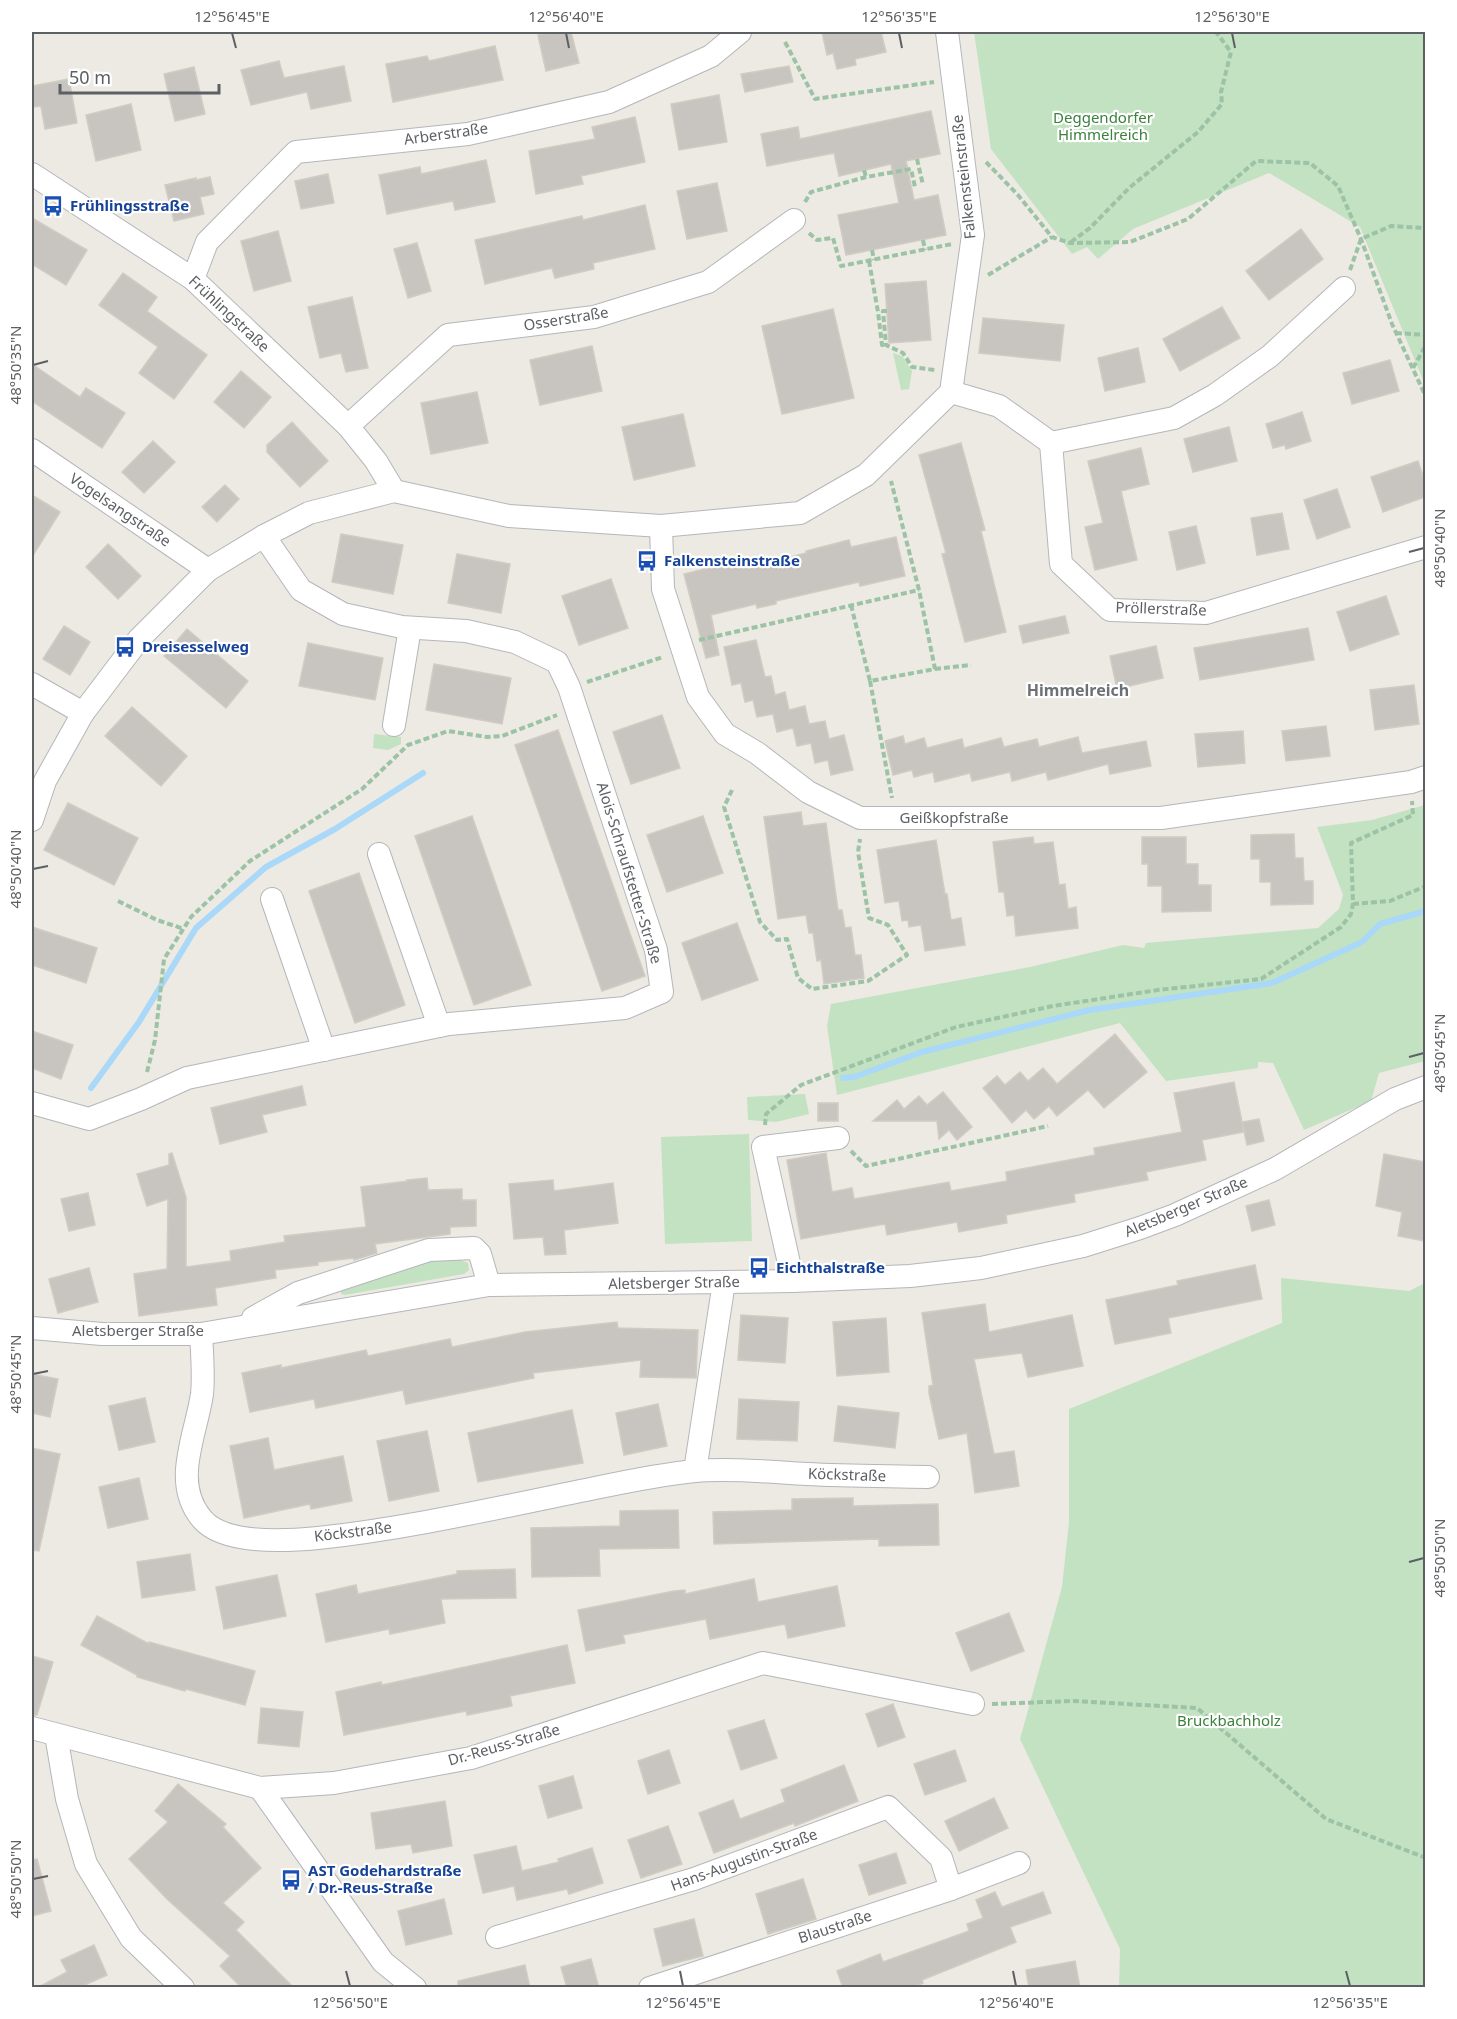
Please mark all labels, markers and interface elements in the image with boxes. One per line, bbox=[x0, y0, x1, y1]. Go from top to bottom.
text: 12°56'45"E bbox=[194, 6, 270, 26]
text: 12°56'40"E bbox=[528, 6, 604, 26]
text: 12°56'35"E bbox=[861, 6, 937, 26]
text: 12°56'30"E bbox=[1194, 6, 1270, 26]
scale bar bbox=[60, 57, 219, 95]
text: 50 m bbox=[69, 65, 111, 89]
park label: Deggendorfer Himmelreich bbox=[1053, 107, 1153, 144]
street label: Falkensteinstraße bbox=[947, 114, 979, 240]
street label: Arberstraße bbox=[403, 117, 489, 149]
bus stop icon: Frühlingsstraße bbox=[41, 194, 65, 218]
place label: Frühlingsstraße bbox=[70, 195, 189, 215]
street label: Frühlingstraße bbox=[185, 271, 274, 356]
street label: Osserstraße bbox=[522, 301, 610, 335]
text: 48°50'35"N bbox=[5, 326, 25, 404]
street label: Vogelsangstraße bbox=[66, 468, 175, 551]
text: 48°50'40"N bbox=[1429, 509, 1449, 587]
bus stop icon: Falkensteinstraße bbox=[635, 549, 659, 573]
place label: Falkensteinstraße bbox=[664, 550, 800, 570]
street label: Pröllerstraße bbox=[1115, 596, 1207, 620]
bus stop icon: Dreisesselweg bbox=[113, 635, 137, 659]
place label: Dreisesselweg bbox=[142, 636, 249, 656]
district label: Himmelreich bbox=[1027, 679, 1129, 701]
street label: Alois-Schraufstetter-Straße bbox=[593, 779, 667, 966]
street label: Geißkopfstraße bbox=[899, 807, 1009, 827]
text: 48°50'40"N bbox=[5, 830, 25, 908]
text: 48°50'45"N bbox=[1429, 1014, 1449, 1092]
street label: Aletsberger Straße bbox=[1121, 1171, 1250, 1241]
bus stop icon: Eichthalstraße bbox=[747, 1256, 771, 1280]
place label: Eichthalstraße bbox=[776, 1257, 885, 1277]
street label: Aletsberger Straße bbox=[608, 1271, 740, 1293]
street label: Aletsberger Straße bbox=[72, 1320, 204, 1340]
text: 48°50'45"N bbox=[5, 1335, 25, 1413]
street label: Köckstraße bbox=[808, 1463, 887, 1485]
street label: Köckstraße bbox=[313, 1516, 393, 1546]
text: 48°50'50"N bbox=[1429, 1519, 1449, 1597]
park label: Bruckbachholz bbox=[1177, 1710, 1281, 1730]
street label: Dr.-Reuss-Straße bbox=[445, 1718, 562, 1770]
street label: Hans-Augustin-Straße bbox=[668, 1823, 820, 1895]
text: 48°50'50"N bbox=[5, 1840, 25, 1918]
place label: AST Godehardstraße / Dr.-Reus-Straße bbox=[308, 1860, 461, 1897]
bus stop icon: AST Godehardstraße / Dr.-Reus-Straße bbox=[279, 1868, 303, 1892]
street label: Blaustraße bbox=[795, 1905, 874, 1947]
text: 12°56'50"E bbox=[312, 1992, 388, 2012]
text: 12°56'45"E bbox=[645, 1992, 721, 2012]
text: 12°56'40"E bbox=[978, 1992, 1054, 2012]
text: 12°56'35"E bbox=[1312, 1992, 1388, 2012]

